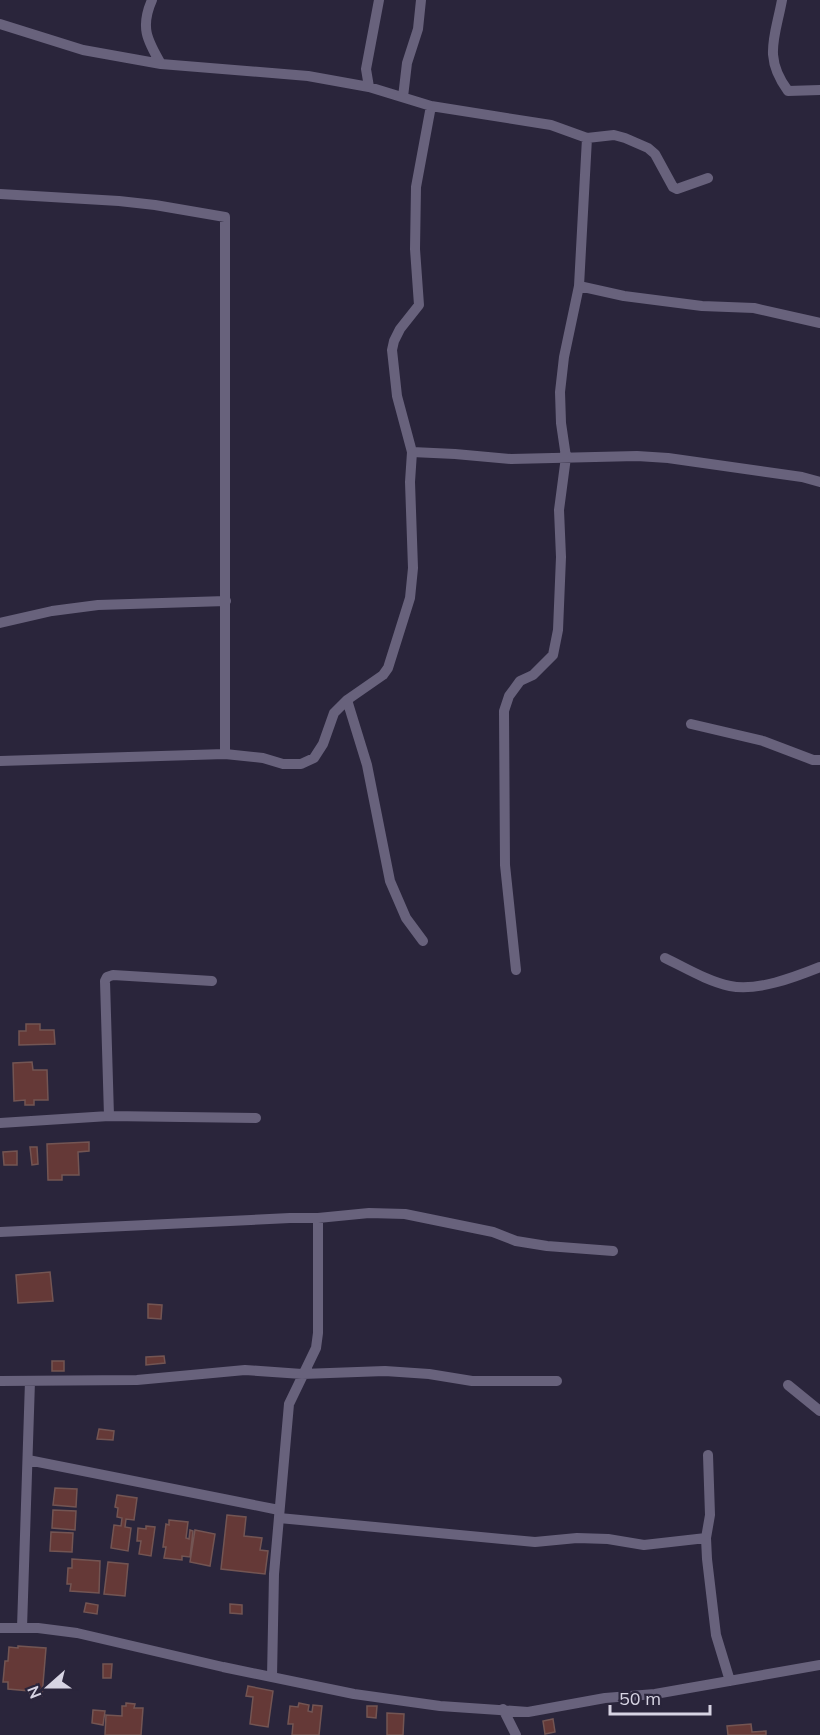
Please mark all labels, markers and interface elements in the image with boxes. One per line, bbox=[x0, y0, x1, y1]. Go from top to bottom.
north arrow bbox=[18, 1657, 78, 1717]
scale bar bbox=[610, 1678, 710, 1716]
text: N bbox=[22, 1683, 45, 1702]
text: 50 m bbox=[619, 1687, 661, 1710]

